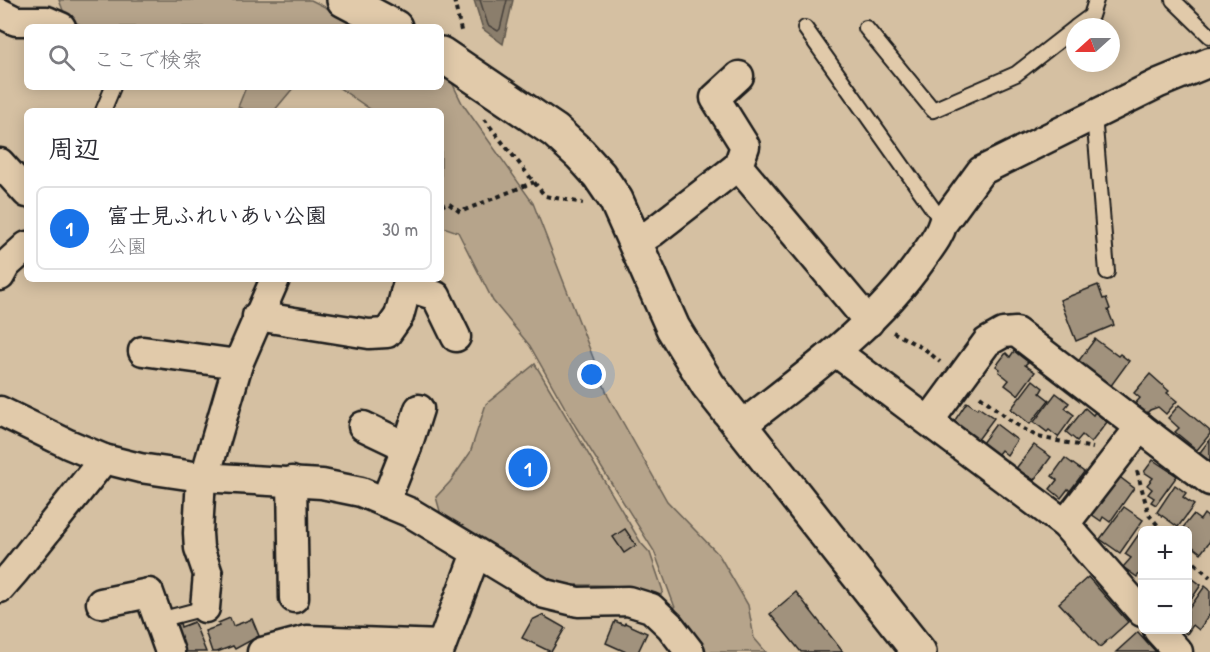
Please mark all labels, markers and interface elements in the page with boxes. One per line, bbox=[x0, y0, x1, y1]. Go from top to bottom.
north arrow bbox=[1066, 18, 1120, 72]
search box bbox=[24, 24, 444, 90]
icon: search bbox=[45, 41, 78, 74]
text: ここで検索 bbox=[93, 44, 203, 74]
text: 周辺 bbox=[48, 131, 100, 166]
text: 富士見ふれいあい公園 bbox=[107, 200, 327, 230]
text: 1 bbox=[66, 215, 73, 242]
text: 30 m bbox=[382, 215, 418, 242]
text: 公園 bbox=[107, 232, 147, 259]
your location bbox=[577, 360, 606, 389]
pin: 1 bbox=[508, 446, 548, 490]
map controls bbox=[1138, 526, 1192, 634]
button: + bbox=[1138, 526, 1192, 580]
button: − bbox=[1138, 580, 1192, 634]

